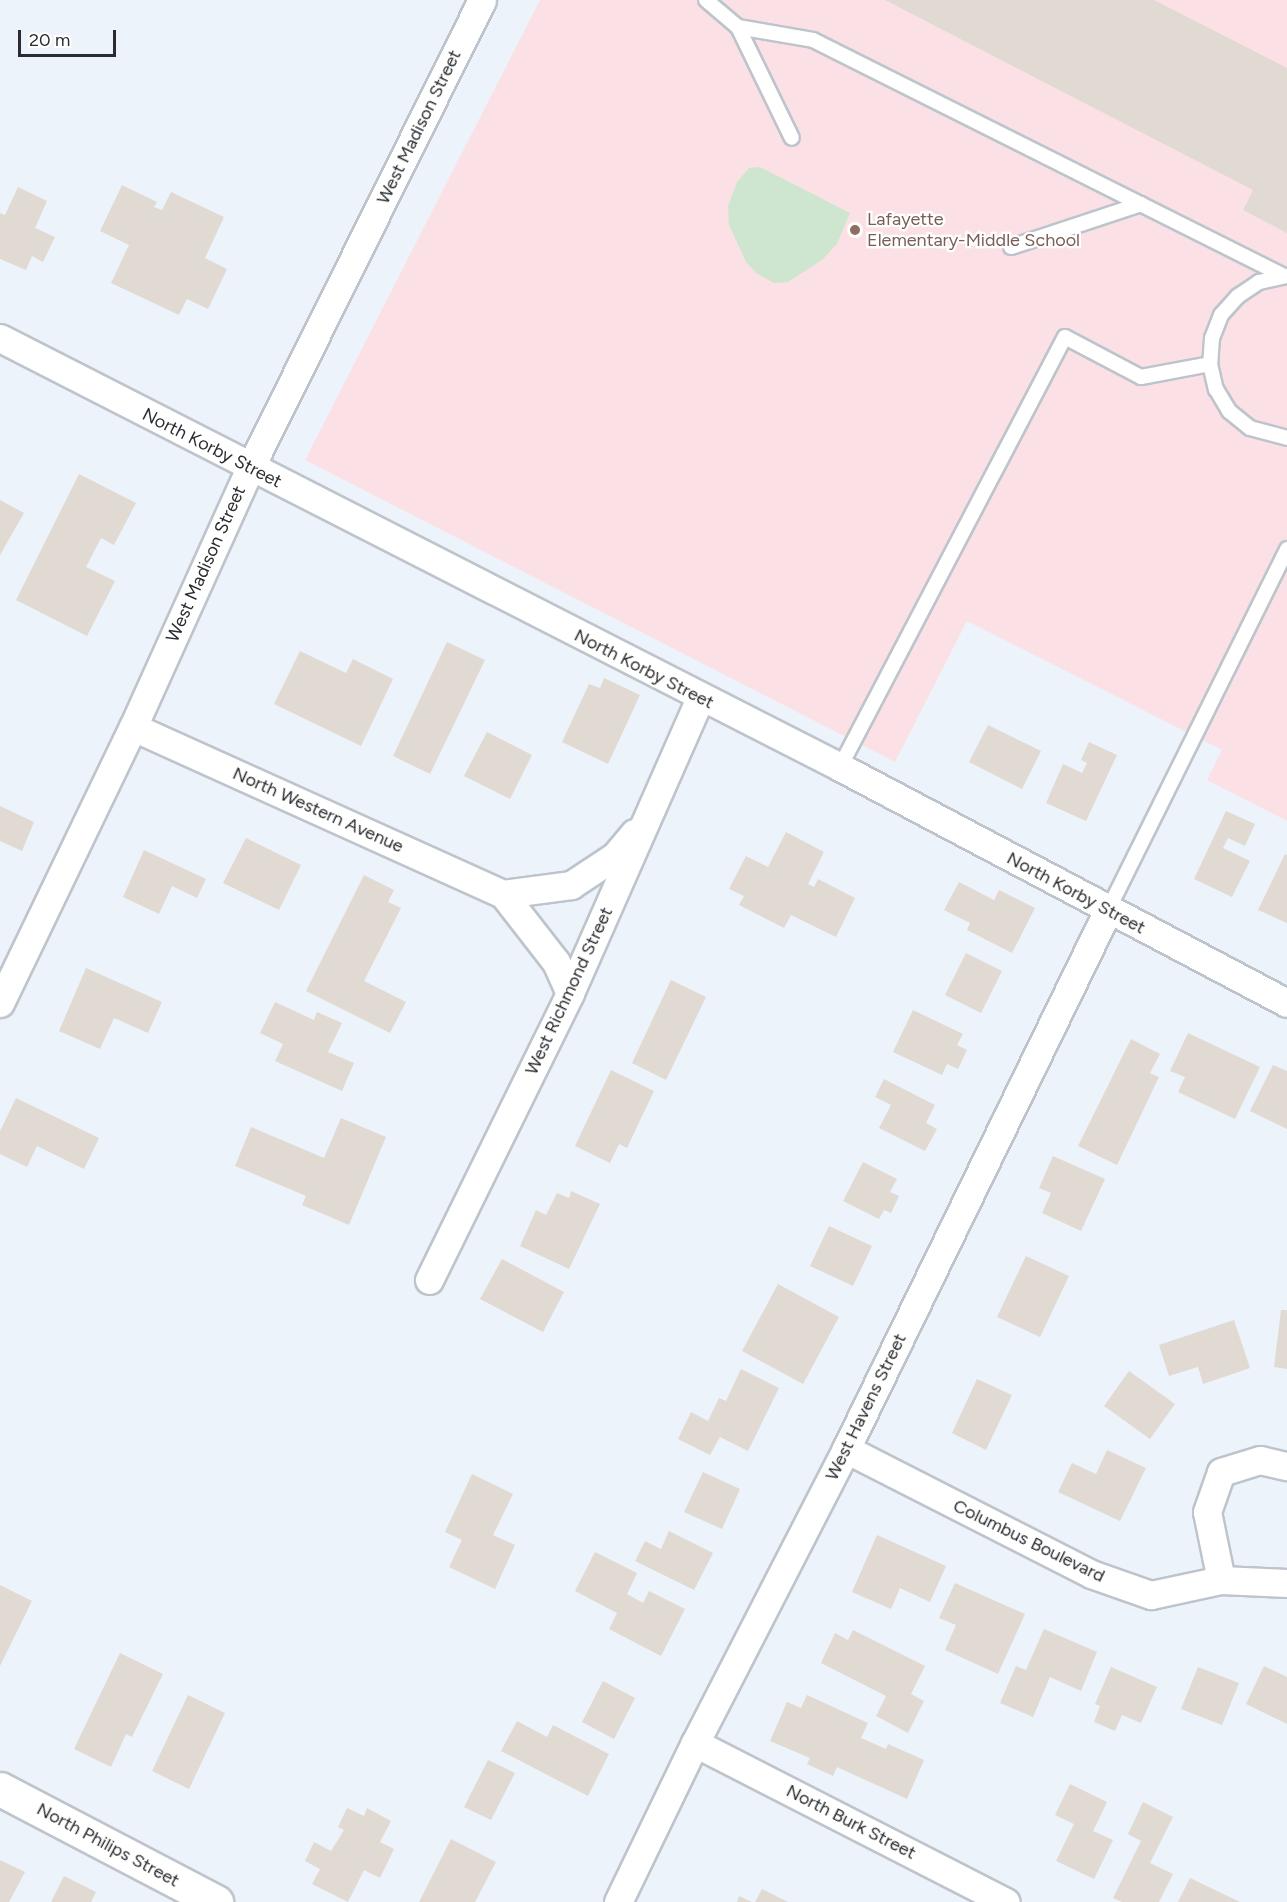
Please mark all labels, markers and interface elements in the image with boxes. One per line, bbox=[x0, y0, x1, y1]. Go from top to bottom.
scale bar bbox=[21, 18, 118, 56]
text: 20 m bbox=[29, 29, 70, 51]
street label: West Madison Street bbox=[372, 46, 466, 208]
place label: Lafayette Elementary-Middle School bbox=[867, 209, 1080, 252]
marker: Lafayette Elementary-Middle School bbox=[848, 223, 862, 237]
street label: North Korby Street bbox=[139, 403, 285, 493]
street label: West Madison Street bbox=[162, 482, 250, 646]
street label: North Korby Street bbox=[571, 624, 717, 714]
street label: North Western Avenue bbox=[229, 763, 407, 857]
street label: North Korby Street bbox=[1003, 847, 1149, 939]
street label: West Richmond Street bbox=[521, 904, 617, 1078]
street label: West Havens Street bbox=[821, 1330, 911, 1484]
street label: Columbus Boulevard bbox=[950, 1495, 1108, 1587]
street label: North Burk Street bbox=[783, 1780, 919, 1864]
street label: North Philips Street bbox=[33, 1798, 183, 1892]

